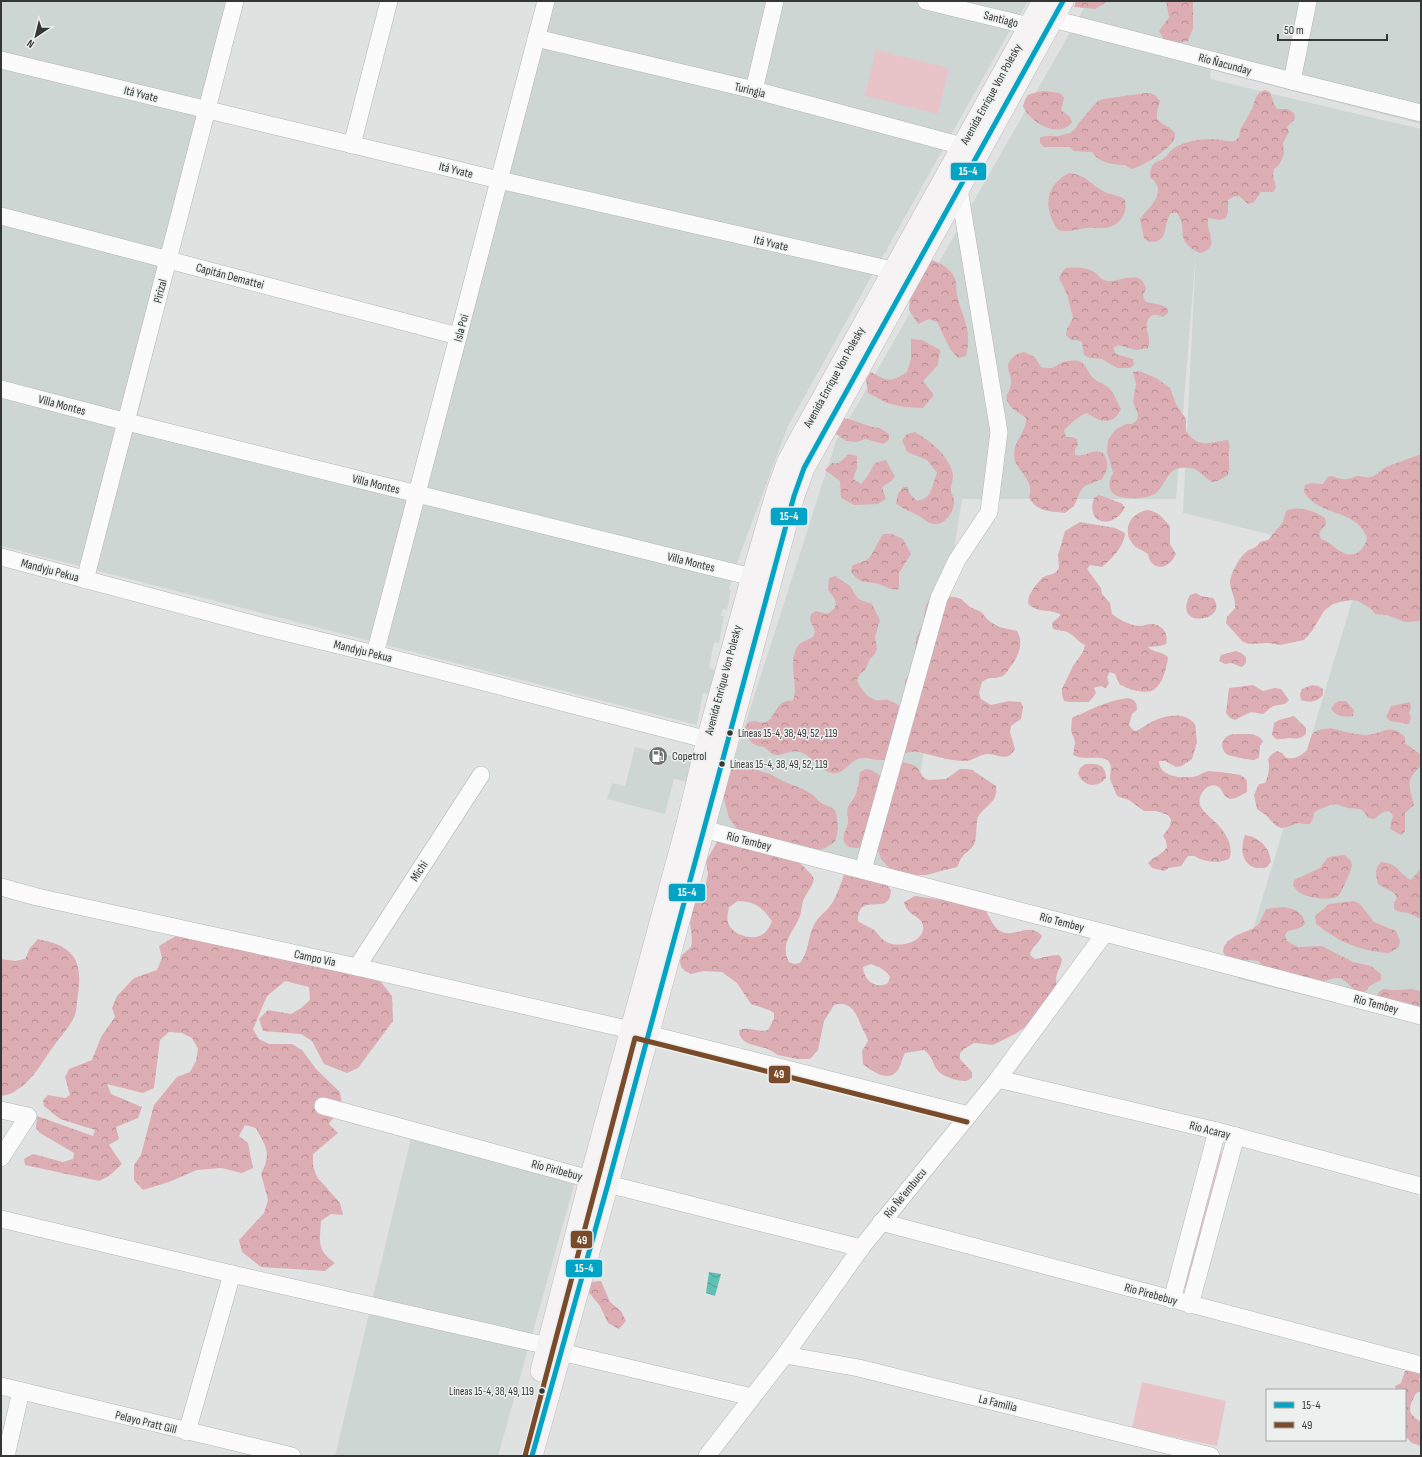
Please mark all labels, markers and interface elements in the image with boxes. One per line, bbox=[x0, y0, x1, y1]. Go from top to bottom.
street label: Santiago bbox=[982, 8, 1020, 31]
north arrow bbox=[16, 16, 56, 56]
scale bar bbox=[1278, 16, 1387, 42]
text: 50 m bbox=[1284, 23, 1304, 38]
text: N bbox=[24, 37, 37, 51]
street label: Avenida Enrique Von Polesky bbox=[957, 41, 1026, 148]
street label: Río Ñacunday bbox=[1197, 50, 1254, 79]
street label: Turingia bbox=[733, 79, 767, 102]
street label: Itá Yvate bbox=[122, 83, 160, 106]
street label: Itá Yvate bbox=[437, 159, 475, 182]
line badge: 15-4 bbox=[950, 162, 987, 181]
text: 15-4 bbox=[959, 165, 977, 178]
street label: Itá Yvate bbox=[752, 232, 790, 255]
street label: Capitán Demattei bbox=[194, 260, 266, 293]
street label: Pirizal bbox=[150, 278, 171, 305]
street label: Isla Poi bbox=[451, 313, 472, 343]
street label: Avenida Enrique Von Polesky bbox=[800, 324, 869, 431]
street label: Villa Montes bbox=[36, 392, 87, 419]
street label: Villa Montes bbox=[350, 471, 401, 498]
line badge: 15-4 bbox=[770, 507, 808, 526]
text: 15-4 bbox=[780, 510, 798, 523]
street label: Villa Montes bbox=[665, 549, 716, 576]
street label: Mandyju Pekua bbox=[19, 556, 81, 586]
street label: Avenida Enrique Von Polesky bbox=[701, 623, 746, 738]
street label: Mandyju Pekua bbox=[332, 637, 394, 666]
place label: Líneas 15-4, 38, 49, 52 , 119 bbox=[738, 727, 838, 740]
marker: Líneas 15-4, 38, 49, 52 , 119 bbox=[725, 728, 735, 738]
fuel station icon: Copetrol bbox=[647, 745, 669, 767]
place label: Copetrol bbox=[672, 749, 707, 764]
place label: Líneas 15-4, 38, 49, 52, 119 bbox=[730, 758, 828, 771]
marker: Líneas 15-4, 38, 49, 52, 119 bbox=[717, 759, 727, 769]
street label: Río Tembey bbox=[725, 829, 773, 854]
street label: Michi bbox=[407, 858, 432, 884]
line badge: 15-4 bbox=[668, 883, 706, 902]
text: 15-4 bbox=[678, 886, 696, 899]
street label: Río Tembey bbox=[1038, 909, 1086, 936]
street label: Campo Via bbox=[293, 947, 337, 970]
street label: Río Tembey bbox=[1352, 991, 1400, 1018]
line badge: 49 bbox=[768, 1065, 791, 1084]
text: 49 bbox=[774, 1068, 784, 1081]
street label: Rio Acaray bbox=[1188, 1118, 1232, 1143]
street label: Río Piribebuy bbox=[530, 1156, 584, 1185]
street label: Río Ñe'embucu bbox=[881, 1165, 930, 1221]
line badge: 49 bbox=[570, 1230, 593, 1249]
text: 49 bbox=[577, 1234, 587, 1247]
line badge: 15-4 bbox=[565, 1259, 603, 1278]
text: 15-4 bbox=[575, 1262, 593, 1275]
street label: Rio Pirebebuy bbox=[1123, 1280, 1179, 1309]
place label: Líneas 15-4, 38, 49, 119 bbox=[449, 1385, 534, 1398]
marker: Líneas 15-4, 38, 49, 119 bbox=[537, 1386, 547, 1396]
legend bbox=[1266, 1389, 1406, 1441]
street label: La Familia bbox=[977, 1391, 1019, 1416]
text: 15-4 bbox=[1302, 1398, 1320, 1413]
street label: Pelayo Pratt Gill bbox=[114, 1408, 178, 1437]
text: 49 bbox=[1302, 1418, 1312, 1433]

